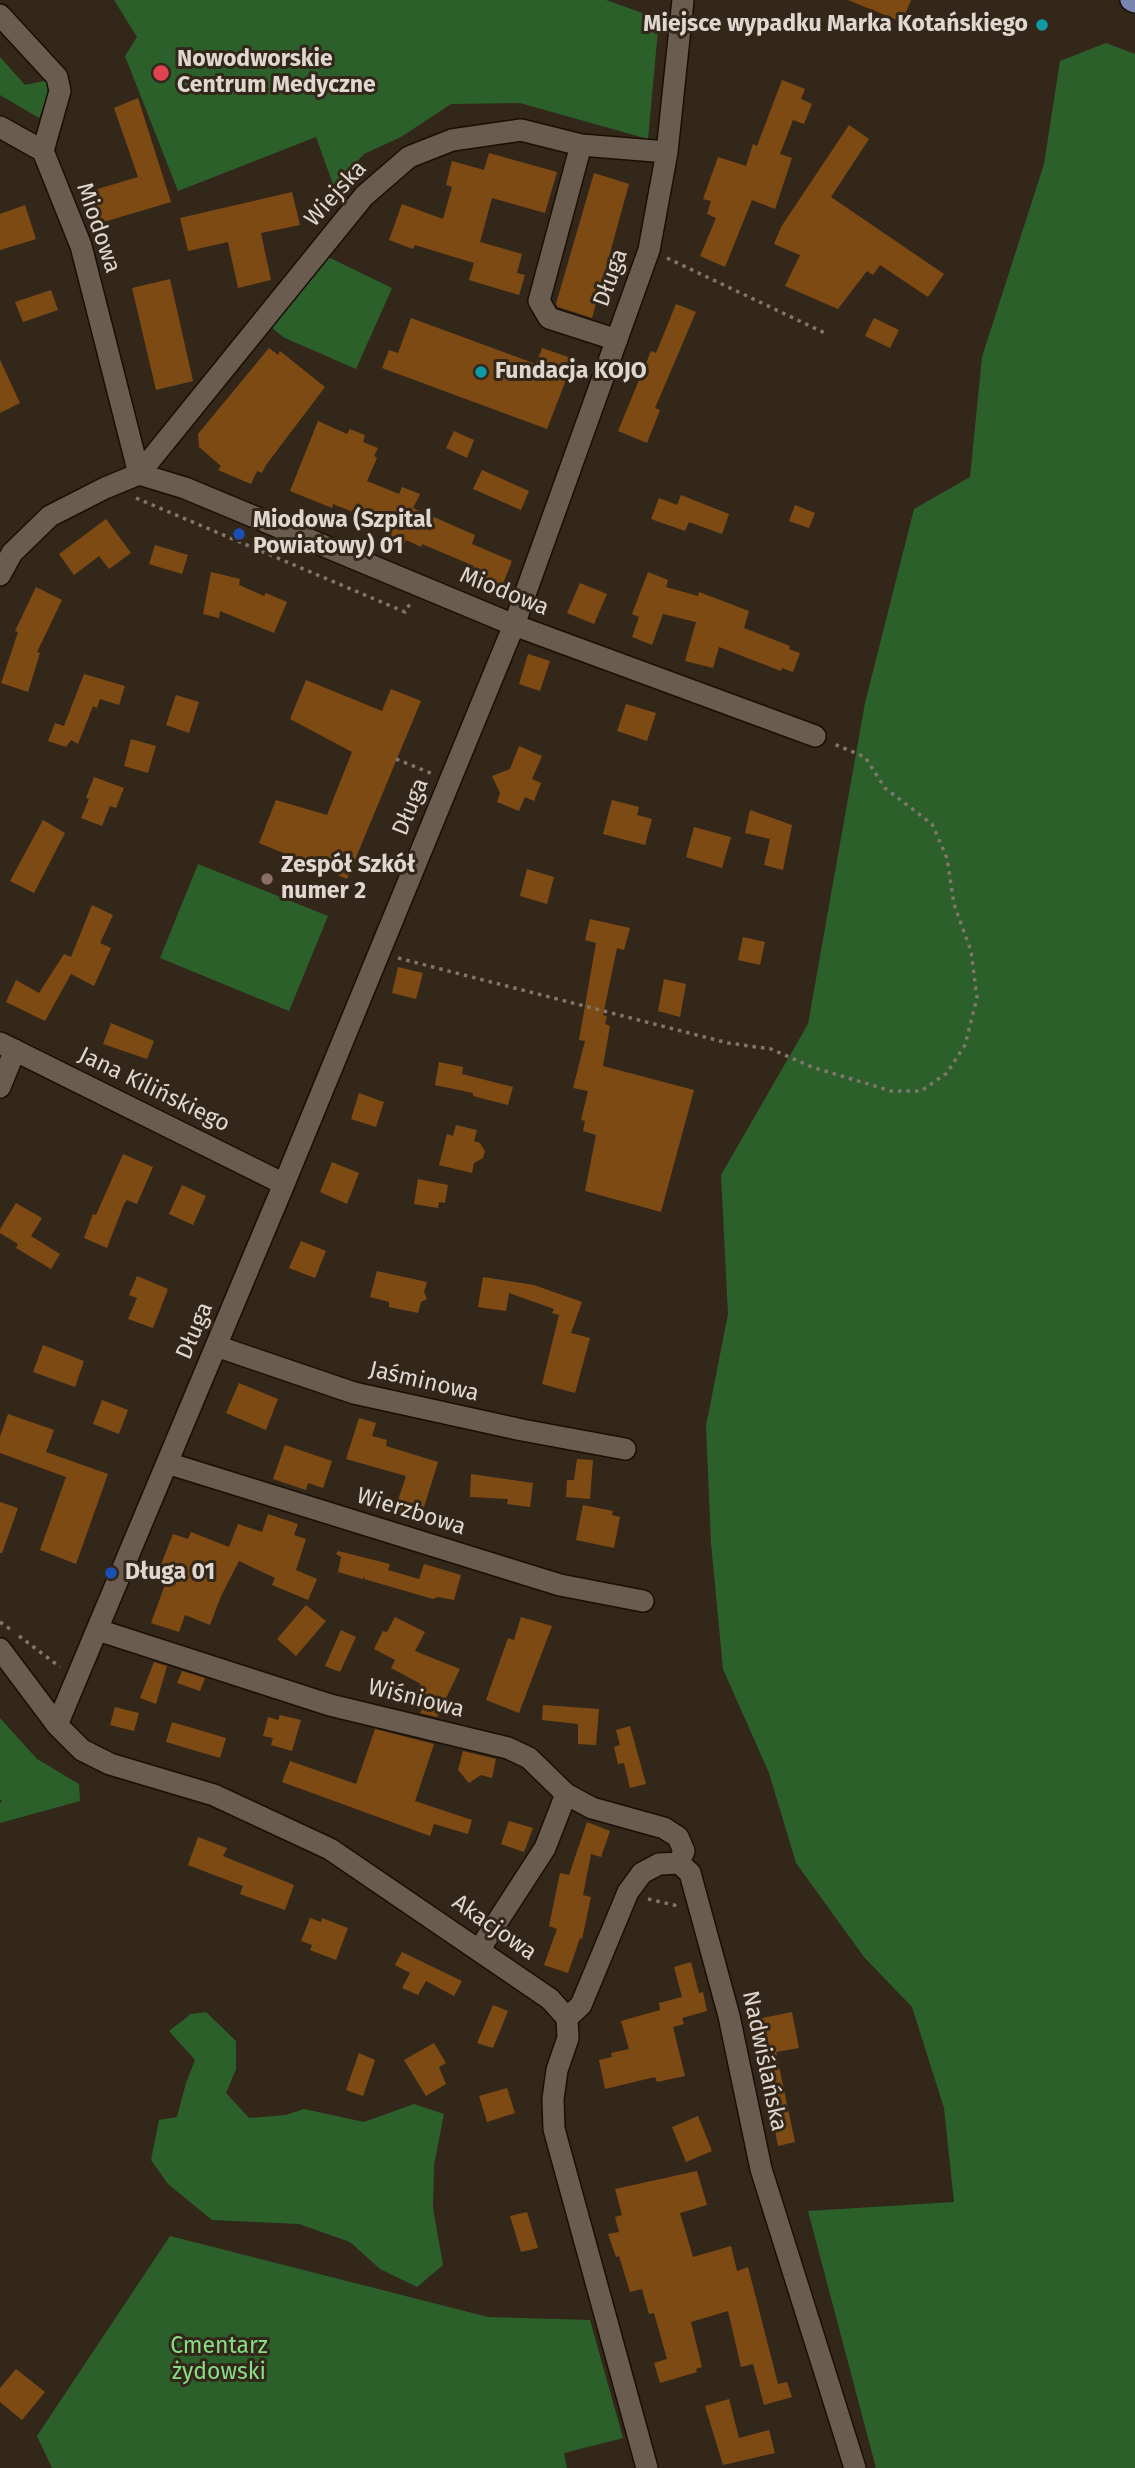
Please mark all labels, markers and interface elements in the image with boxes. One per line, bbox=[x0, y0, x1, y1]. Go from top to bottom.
place label: Miejsce wypadku Marka Kotańskiego bbox=[643, 11, 1028, 39]
marker: Miejsce wypadku Marka Kotańskiego bbox=[1034, 17, 1050, 33]
place label: Nowodworskie Centrum Medyczne bbox=[177, 46, 376, 100]
marker: Nowodworskie Centrum Medyczne bbox=[151, 63, 171, 83]
street label: Wiejska bbox=[299, 155, 373, 233]
street label: Miodowa bbox=[70, 179, 126, 277]
street label: Długa bbox=[588, 245, 634, 311]
place label: Fundacja KOJO bbox=[495, 358, 647, 386]
marker: Fundacja KOJO bbox=[473, 364, 489, 380]
place label: Miodowa (Szpital Powiatowy) 01 bbox=[253, 507, 432, 561]
marker: Miodowa (Szpital Powiatowy) 01 bbox=[231, 526, 247, 542]
street label: Miodowa bbox=[455, 562, 553, 622]
street label: Długa bbox=[387, 774, 435, 840]
place label: Zespół Szkół numer 2 bbox=[281, 852, 415, 906]
marker: Zespół Szkół numer 2 bbox=[259, 871, 275, 887]
street label: Jana Kilińskiego bbox=[74, 1041, 234, 1139]
street label: Długa bbox=[171, 1298, 219, 1364]
street label: Jaśminowa bbox=[366, 1356, 482, 1408]
street label: Wierzbowa bbox=[353, 1482, 469, 1542]
place label: Długa 01 bbox=[125, 1559, 215, 1587]
marker: Długa 01 bbox=[103, 1565, 119, 1581]
street label: Wiśniowa bbox=[365, 1674, 467, 1724]
street label: Akacjowa bbox=[446, 1889, 542, 1967]
street label: Nadwiślańska bbox=[736, 1988, 792, 2134]
park label: Cmentarz żydowski bbox=[170, 2333, 268, 2387]

